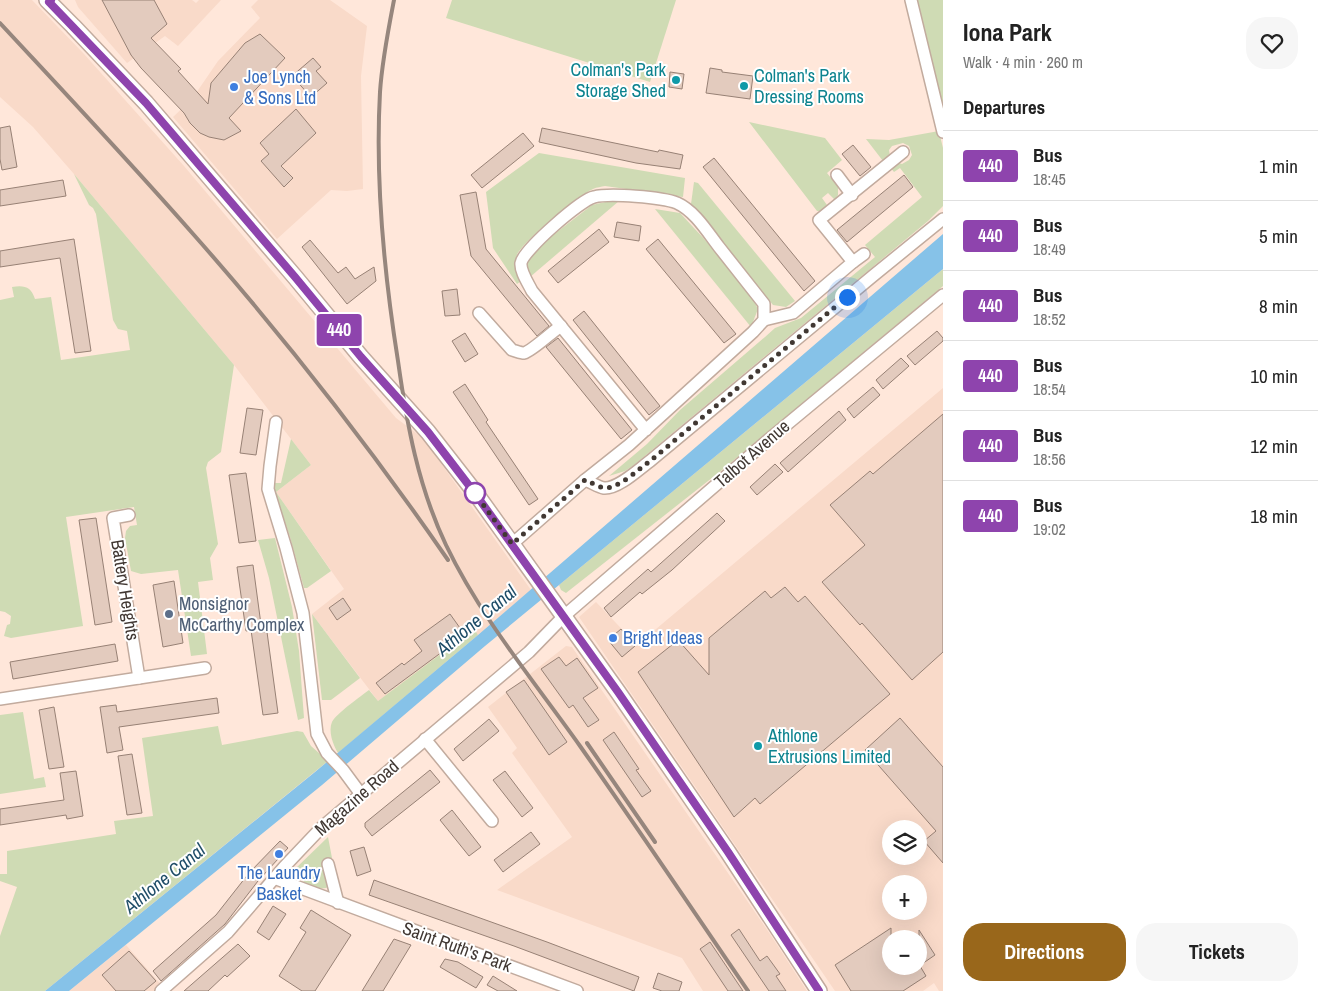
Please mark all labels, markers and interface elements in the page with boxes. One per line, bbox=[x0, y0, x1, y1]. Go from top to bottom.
text: Iona Park bbox=[963, 16, 1052, 48]
button: heart bbox=[1246, 17, 1298, 69]
text: Walk · 4 min · 260 m bbox=[963, 51, 1083, 73]
place label: Colman's Park Storage Shed bbox=[570, 57, 667, 103]
place label: Colman's Park Dressing Rooms bbox=[754, 63, 864, 109]
place label: Joe Lynch & Sons Ltd bbox=[244, 64, 316, 110]
marker: Colman's Park Storage Shed bbox=[670, 74, 682, 86]
marker: Colman's Park Dressing Rooms bbox=[738, 80, 750, 92]
marker: Joe Lynch & Sons Ltd bbox=[228, 81, 240, 93]
text: Departures bbox=[963, 94, 1045, 120]
text: Bus bbox=[1033, 142, 1062, 168]
text: 440 bbox=[978, 153, 1003, 178]
text: 1 min bbox=[1259, 153, 1298, 179]
text: 18:45 bbox=[1033, 168, 1066, 190]
text: Bus bbox=[1033, 212, 1062, 238]
text: 440 bbox=[978, 223, 1003, 248]
text: 5 min bbox=[1259, 223, 1298, 249]
text: 18:49 bbox=[1033, 238, 1066, 260]
text: Bus bbox=[1033, 282, 1062, 308]
your location bbox=[835, 285, 860, 310]
text: 440 bbox=[978, 293, 1003, 318]
text: 8 min bbox=[1259, 293, 1298, 319]
text: 18:52 bbox=[1033, 308, 1066, 330]
line badge: 440 bbox=[310, 314, 368, 346]
text: 440 bbox=[327, 317, 351, 342]
text: Bus bbox=[1033, 352, 1062, 378]
text: 440 bbox=[978, 363, 1003, 388]
text: 10 min bbox=[1250, 363, 1298, 389]
text: 18:54 bbox=[1033, 378, 1066, 400]
street label: Talbot Avenue bbox=[708, 414, 795, 493]
text: Bus bbox=[1033, 422, 1062, 448]
text: 440 bbox=[978, 433, 1003, 458]
text: 12 min bbox=[1250, 433, 1298, 459]
text: 18:56 bbox=[1033, 448, 1066, 470]
unlabelled marker bbox=[464, 482, 486, 504]
text: Bus bbox=[1033, 492, 1062, 518]
text: 440 bbox=[978, 503, 1003, 528]
text: 18 min bbox=[1250, 503, 1298, 529]
text: 19:02 bbox=[1033, 518, 1066, 540]
street label: Battery Heights bbox=[105, 538, 146, 642]
water label: Athlone Canal bbox=[429, 578, 522, 662]
place label: Monsignor McCarthy Complex bbox=[179, 591, 305, 637]
marker: Monsignor McCarthy Complex bbox=[163, 608, 175, 620]
place label: Bright Ideas bbox=[623, 625, 703, 650]
marker: Bright Ideas bbox=[607, 632, 619, 644]
place label: Athlone Extrusions Limited bbox=[767, 723, 891, 769]
marker: Athlone Extrusions Limited bbox=[752, 740, 764, 752]
street label: Magazine Road bbox=[309, 754, 404, 841]
map controls bbox=[882, 820, 927, 975]
button: layers bbox=[882, 820, 927, 865]
water label: Athlone Canal bbox=[117, 837, 211, 920]
marker: The Laundry Basket bbox=[273, 848, 285, 860]
place label: The Laundry Basket bbox=[238, 860, 321, 906]
button: + bbox=[882, 875, 927, 920]
street label: Saint Ruth's Park bbox=[399, 915, 516, 978]
button: Directions bbox=[963, 923, 1126, 981]
button: Tickets bbox=[1136, 923, 1298, 981]
button: − bbox=[882, 930, 927, 975]

